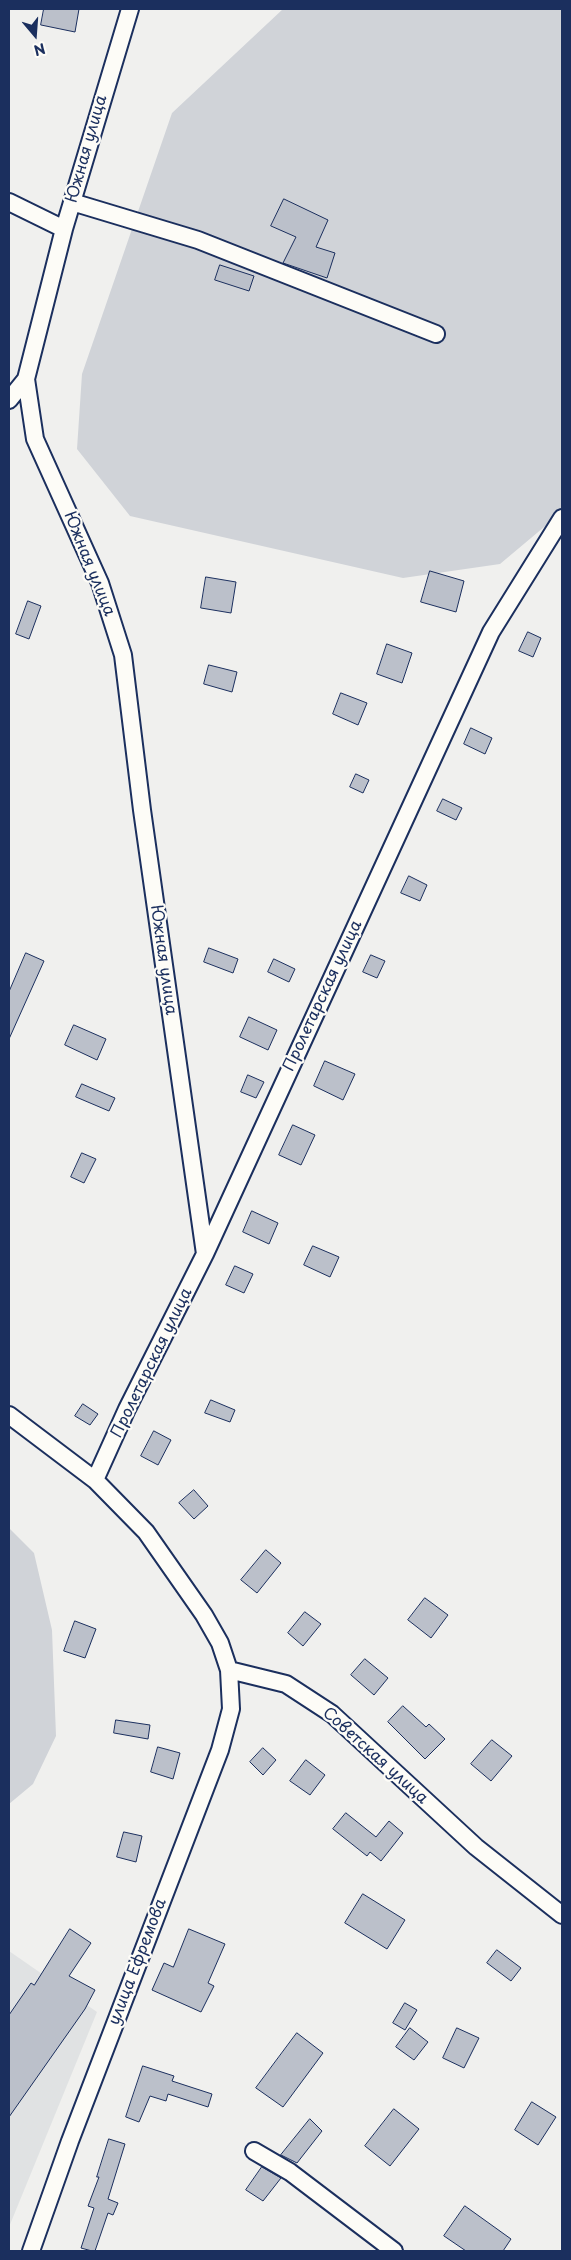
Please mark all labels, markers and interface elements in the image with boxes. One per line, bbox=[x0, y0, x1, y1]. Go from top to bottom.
north arrow bbox=[10, 10, 60, 60]
text: N bbox=[31, 38, 48, 61]
street label: Южная улица bbox=[62, 93, 112, 205]
street label: Южная улица bbox=[59, 509, 119, 619]
street label: Южная улица bbox=[146, 904, 180, 1016]
street label: Пролетарская улица bbox=[280, 918, 366, 1074]
street label: Пролетарская улица bbox=[107, 1285, 197, 1441]
street label: Советская улица bbox=[318, 1704, 432, 1808]
street label: улица Ефремова bbox=[105, 1896, 171, 2028]

